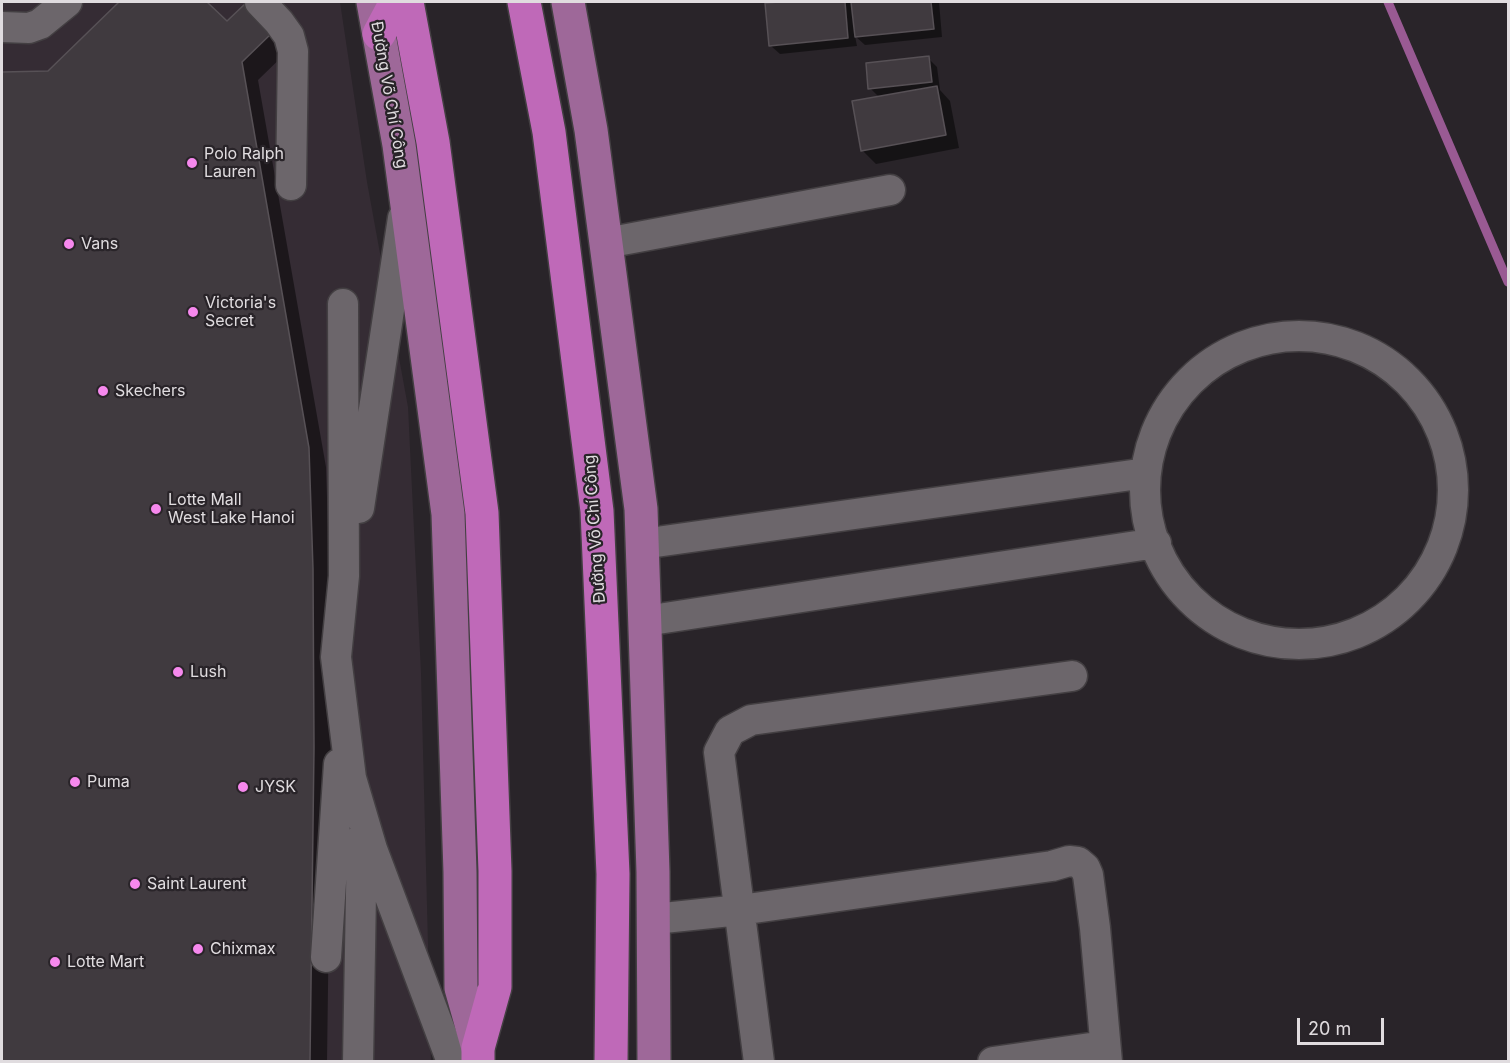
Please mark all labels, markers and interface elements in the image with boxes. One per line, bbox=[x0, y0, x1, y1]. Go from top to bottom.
street label: Đường Võ Chí Công bbox=[367, 20, 411, 170]
place label: Polo Ralph Lauren bbox=[204, 144, 284, 182]
marker: Polo Ralph Lauren bbox=[185, 156, 199, 170]
place label: Vans bbox=[81, 234, 118, 254]
marker: Vans bbox=[62, 237, 76, 251]
place label: Victoria's Secret bbox=[205, 293, 276, 331]
marker: Victoria's Secret bbox=[186, 305, 200, 319]
place label: Skechers bbox=[115, 381, 185, 401]
marker: Skechers bbox=[96, 384, 110, 398]
street label: Đường Võ Chí Công bbox=[580, 454, 610, 604]
place label: Lotte Mall West Lake Hanoi bbox=[168, 490, 295, 528]
marker: Lotte Mall West Lake Hanoi bbox=[149, 502, 163, 516]
place label: Lush bbox=[190, 662, 226, 682]
marker: Lush bbox=[171, 665, 185, 679]
place label: Puma bbox=[87, 772, 130, 792]
marker: Puma bbox=[68, 775, 82, 789]
place label: JYSK bbox=[255, 777, 296, 797]
marker: JYSK bbox=[236, 780, 250, 794]
place label: Saint Laurent bbox=[147, 874, 247, 894]
marker: Saint Laurent bbox=[128, 877, 142, 891]
place label: Chixmax bbox=[210, 939, 275, 959]
marker: Chixmax bbox=[191, 942, 205, 956]
place label: Lotte Mart bbox=[67, 952, 144, 972]
marker: Lotte Mart bbox=[48, 955, 62, 969]
scale bar bbox=[1300, 1006, 1387, 1044]
text: 20 m bbox=[1308, 1018, 1351, 1039]

